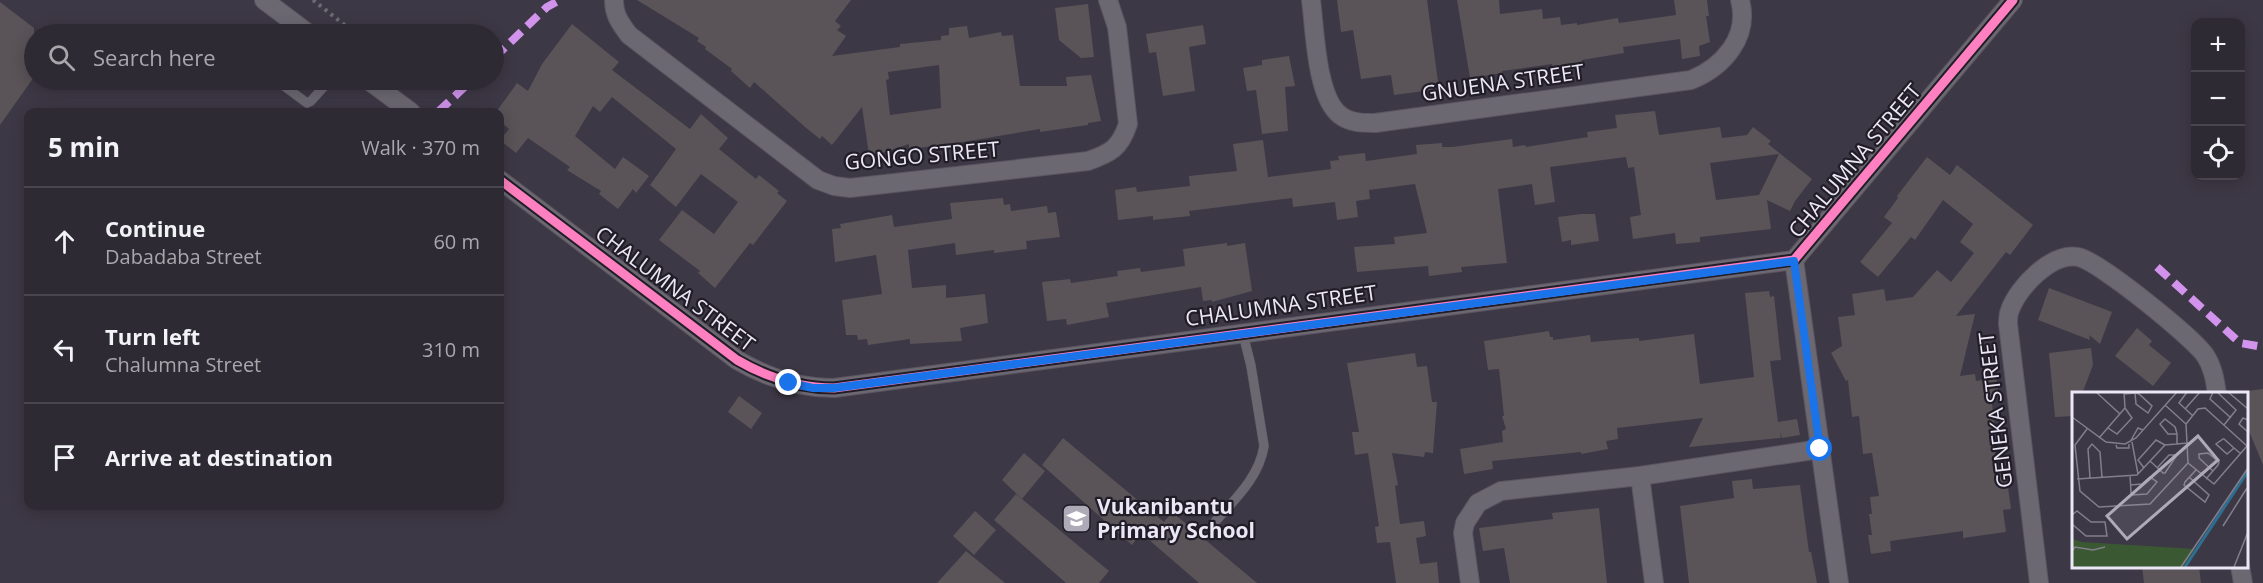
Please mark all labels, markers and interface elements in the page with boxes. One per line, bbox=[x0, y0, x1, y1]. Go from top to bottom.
map controls bbox=[2191, 18, 2245, 180]
button: + bbox=[2191, 18, 2245, 72]
search box bbox=[24, 24, 504, 90]
icon: search bbox=[45, 41, 78, 74]
text: Search here bbox=[93, 42, 216, 72]
street label: GNUENA STREET bbox=[1420, 57, 1586, 107]
button: − bbox=[2191, 72, 2245, 126]
street label: CHALUMNA STREET bbox=[1782, 77, 1927, 243]
button: locate bbox=[2191, 126, 2245, 180]
text: 5 min bbox=[48, 129, 120, 165]
text: Walk · 370 m bbox=[361, 134, 480, 161]
street label: GONGO STREET bbox=[843, 134, 1001, 176]
text: Continue bbox=[105, 213, 205, 243]
street label: CHALUMNA STREET bbox=[590, 219, 761, 358]
icon: ahead bbox=[48, 225, 81, 258]
text: 60 m bbox=[433, 228, 480, 255]
text: Dabadaba Street bbox=[105, 243, 262, 270]
street label: CHALUMNA STREET bbox=[1184, 278, 1379, 332]
text: Turn left bbox=[105, 321, 200, 351]
street label: GENEKA STREET bbox=[1971, 330, 2018, 490]
icon: left bbox=[48, 333, 81, 366]
text: 310 m bbox=[422, 336, 480, 363]
text: Chalumna Street bbox=[105, 351, 261, 378]
route end bbox=[775, 369, 801, 395]
inset map bbox=[2072, 392, 2248, 568]
route start bbox=[1806, 435, 1832, 461]
icon: arrive bbox=[48, 441, 81, 474]
text: Arrive at destination bbox=[105, 442, 333, 472]
place label: Vukanibantu Primary School bbox=[1097, 492, 1255, 544]
school or university icon: Vukanibantu Primary School bbox=[1060, 503, 1092, 535]

